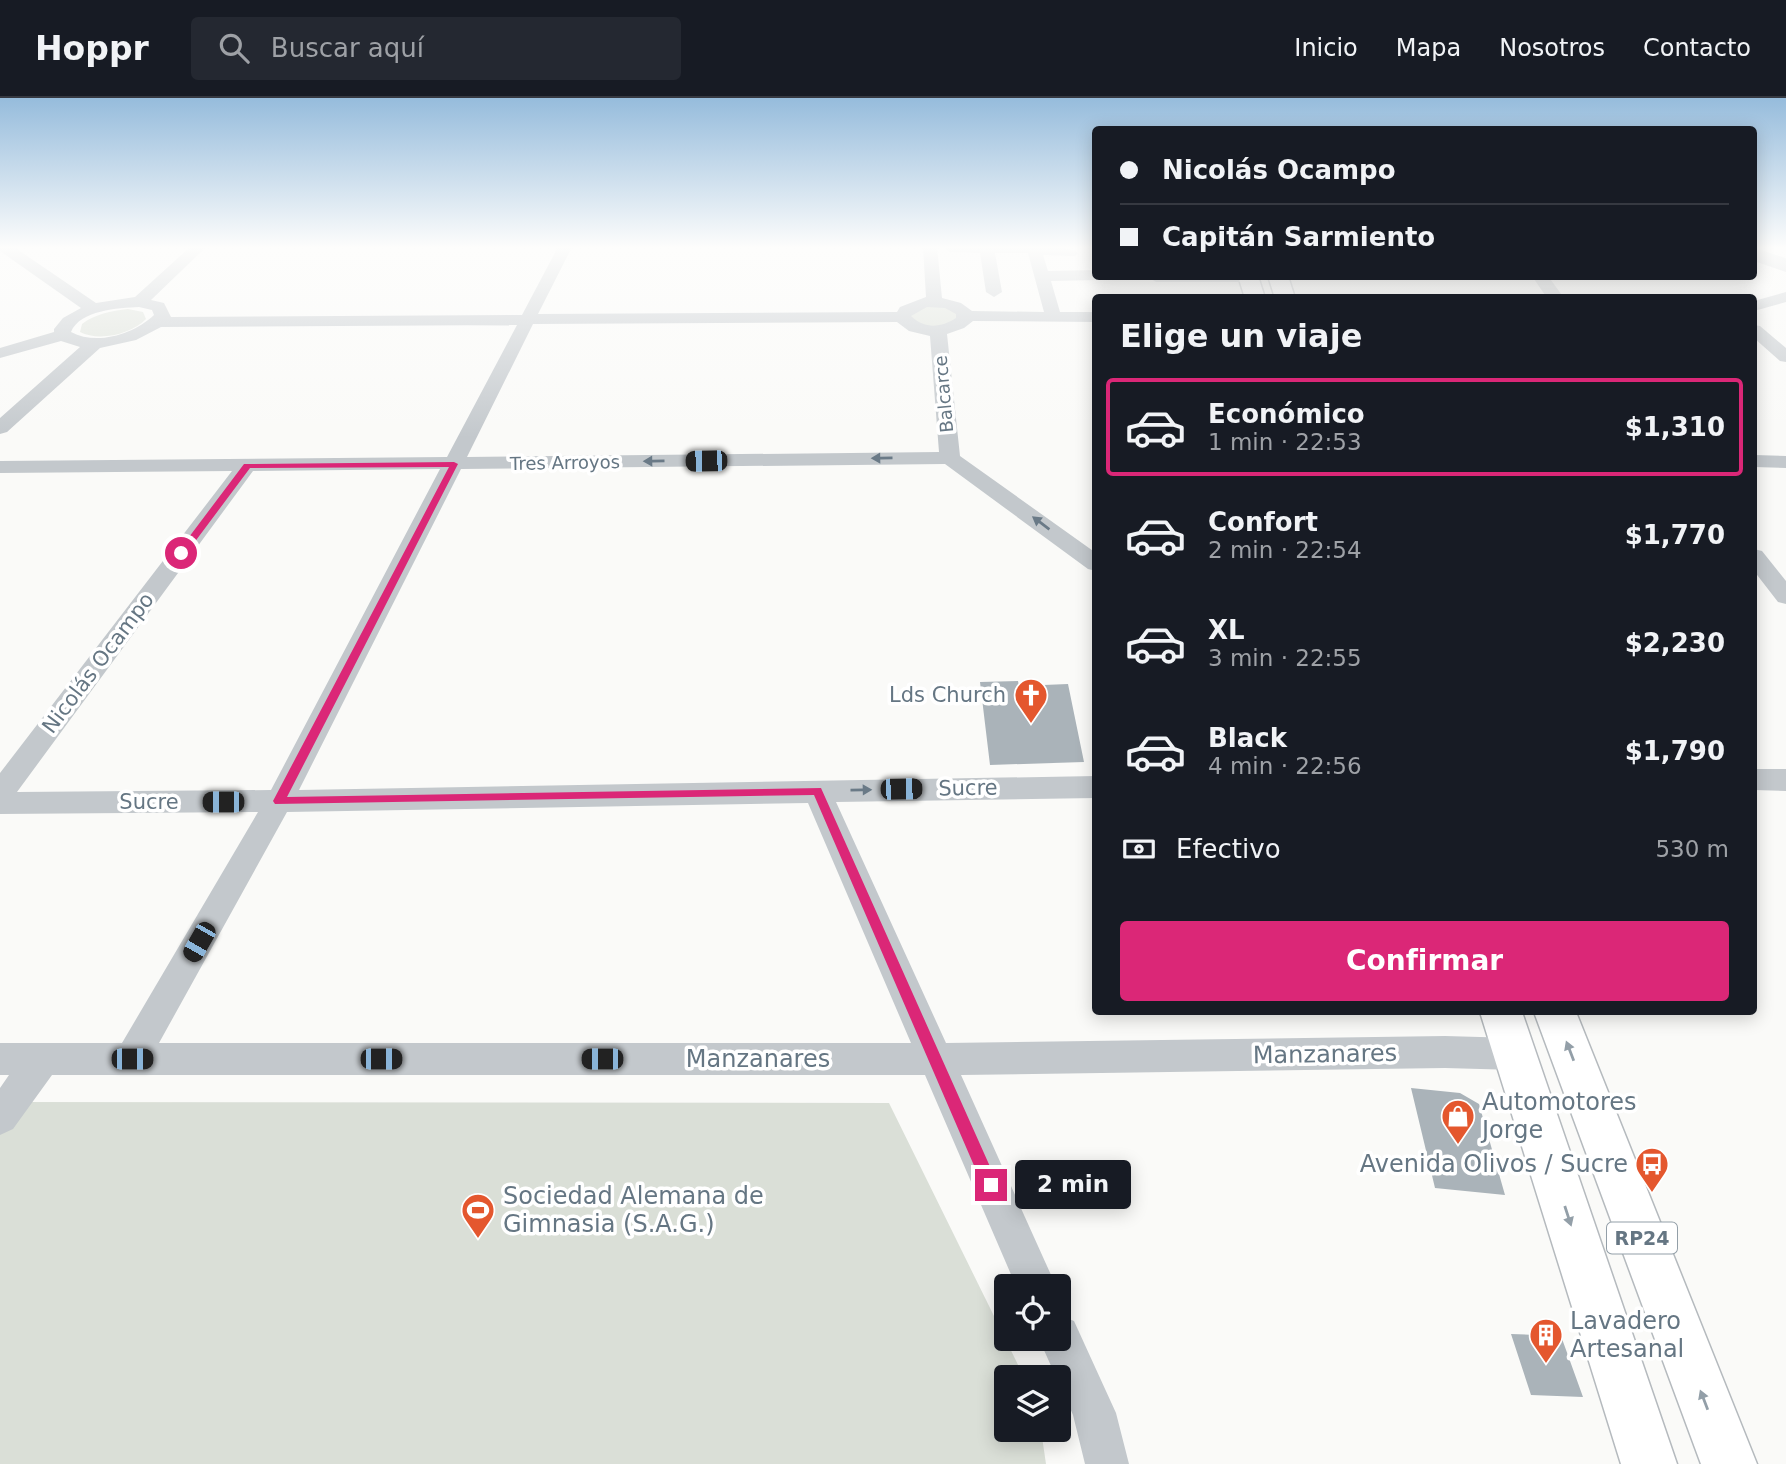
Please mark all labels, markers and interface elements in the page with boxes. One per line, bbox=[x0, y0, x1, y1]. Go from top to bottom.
search box bbox=[191, 17, 681, 80]
text: Hoppr bbox=[35, 29, 149, 68]
icon: search bbox=[215, 29, 253, 67]
text: Buscar aquí bbox=[271, 33, 424, 63]
text: Inicio bbox=[1294, 34, 1358, 62]
text: Mapa bbox=[1396, 34, 1461, 62]
text: Nosotros bbox=[1499, 34, 1605, 62]
text: Contacto bbox=[1643, 34, 1751, 62]
text: Nicolás Ocampo bbox=[1162, 155, 1396, 185]
text: Capitán Sarmiento bbox=[1162, 222, 1435, 252]
text: Elige un viaje bbox=[1120, 317, 1362, 355]
street label: Balcarce bbox=[930, 355, 957, 433]
icon: car bbox=[1124, 396, 1187, 459]
text: Económico bbox=[1208, 399, 1365, 429]
text: $1,310 bbox=[1625, 412, 1725, 442]
text: 1 min · 22:53 bbox=[1208, 429, 1362, 455]
car bbox=[685, 450, 728, 472]
street label: Tres Arroyos bbox=[509, 451, 620, 474]
one-way arrow bbox=[871, 452, 893, 464]
one-way arrow bbox=[643, 455, 665, 467]
icon: car bbox=[1124, 504, 1187, 567]
text: Confort bbox=[1208, 507, 1318, 537]
one-way arrow bbox=[1032, 517, 1050, 531]
text: $1,770 bbox=[1625, 520, 1725, 550]
route start bbox=[165, 537, 197, 569]
text: 2 min · 22:54 bbox=[1208, 537, 1362, 563]
street label: Nicolás Ocampo bbox=[37, 588, 159, 738]
icon: car bbox=[1124, 612, 1187, 675]
text: XL bbox=[1208, 615, 1245, 645]
text: $2,230 bbox=[1625, 628, 1725, 658]
text: 3 min · 22:55 bbox=[1208, 645, 1362, 671]
church icon: Lds Church bbox=[1012, 676, 1050, 725]
place label: Lds Church bbox=[889, 683, 1006, 707]
icon: car bbox=[1124, 720, 1187, 783]
text: Black bbox=[1208, 723, 1287, 753]
text: $1,790 bbox=[1625, 736, 1725, 766]
text: 4 min · 22:56 bbox=[1208, 753, 1362, 779]
street label: Sucre bbox=[938, 775, 998, 801]
car bbox=[880, 778, 923, 800]
one-way arrow bbox=[850, 784, 872, 796]
street label: Sucre bbox=[119, 790, 179, 814]
car bbox=[203, 792, 245, 813]
icon: cash bbox=[1120, 830, 1158, 868]
text: Efectivo bbox=[1176, 834, 1281, 864]
text: 530 m bbox=[1655, 836, 1729, 862]
car bbox=[180, 919, 219, 965]
button: Confirmar bbox=[1120, 921, 1729, 1001]
street label: Manzanares bbox=[1253, 1039, 1397, 1069]
one-way arrow bbox=[1564, 1040, 1575, 1061]
street label: Manzanares bbox=[686, 1045, 830, 1073]
car bbox=[112, 1049, 154, 1070]
car bbox=[361, 1049, 403, 1070]
car bbox=[582, 1049, 624, 1070]
place label: Automotores Jorge bbox=[1480, 1088, 1637, 1144]
shop icon: Automotores Jorge bbox=[1439, 1097, 1477, 1146]
bus stop icon: Avenida Olivos / Sucre bbox=[1633, 1145, 1671, 1194]
place label: Avenida Olivos / Sucre bbox=[1360, 1150, 1628, 1178]
callout: 2 min bbox=[1016, 1160, 1131, 1210]
route end bbox=[975, 1169, 1007, 1201]
text: 2 min bbox=[1037, 1171, 1109, 1197]
place label: Sociedad Alemana de Gimnasia (S.A.G.) bbox=[503, 1182, 764, 1238]
sports icon: Sociedad Alemana de Gimnasia (S.A.G.) bbox=[459, 1191, 497, 1240]
one-way arrow bbox=[1564, 1206, 1574, 1227]
road number: RP24 bbox=[1607, 1222, 1677, 1254]
map controls bbox=[994, 1274, 1071, 1442]
button: locate bbox=[994, 1274, 1071, 1351]
place label: Lavadero Artesanal bbox=[1570, 1307, 1684, 1363]
building icon: Lavadero Artesanal bbox=[1527, 1316, 1565, 1365]
button: layers bbox=[994, 1365, 1071, 1442]
one-way arrow bbox=[1699, 1390, 1710, 1411]

